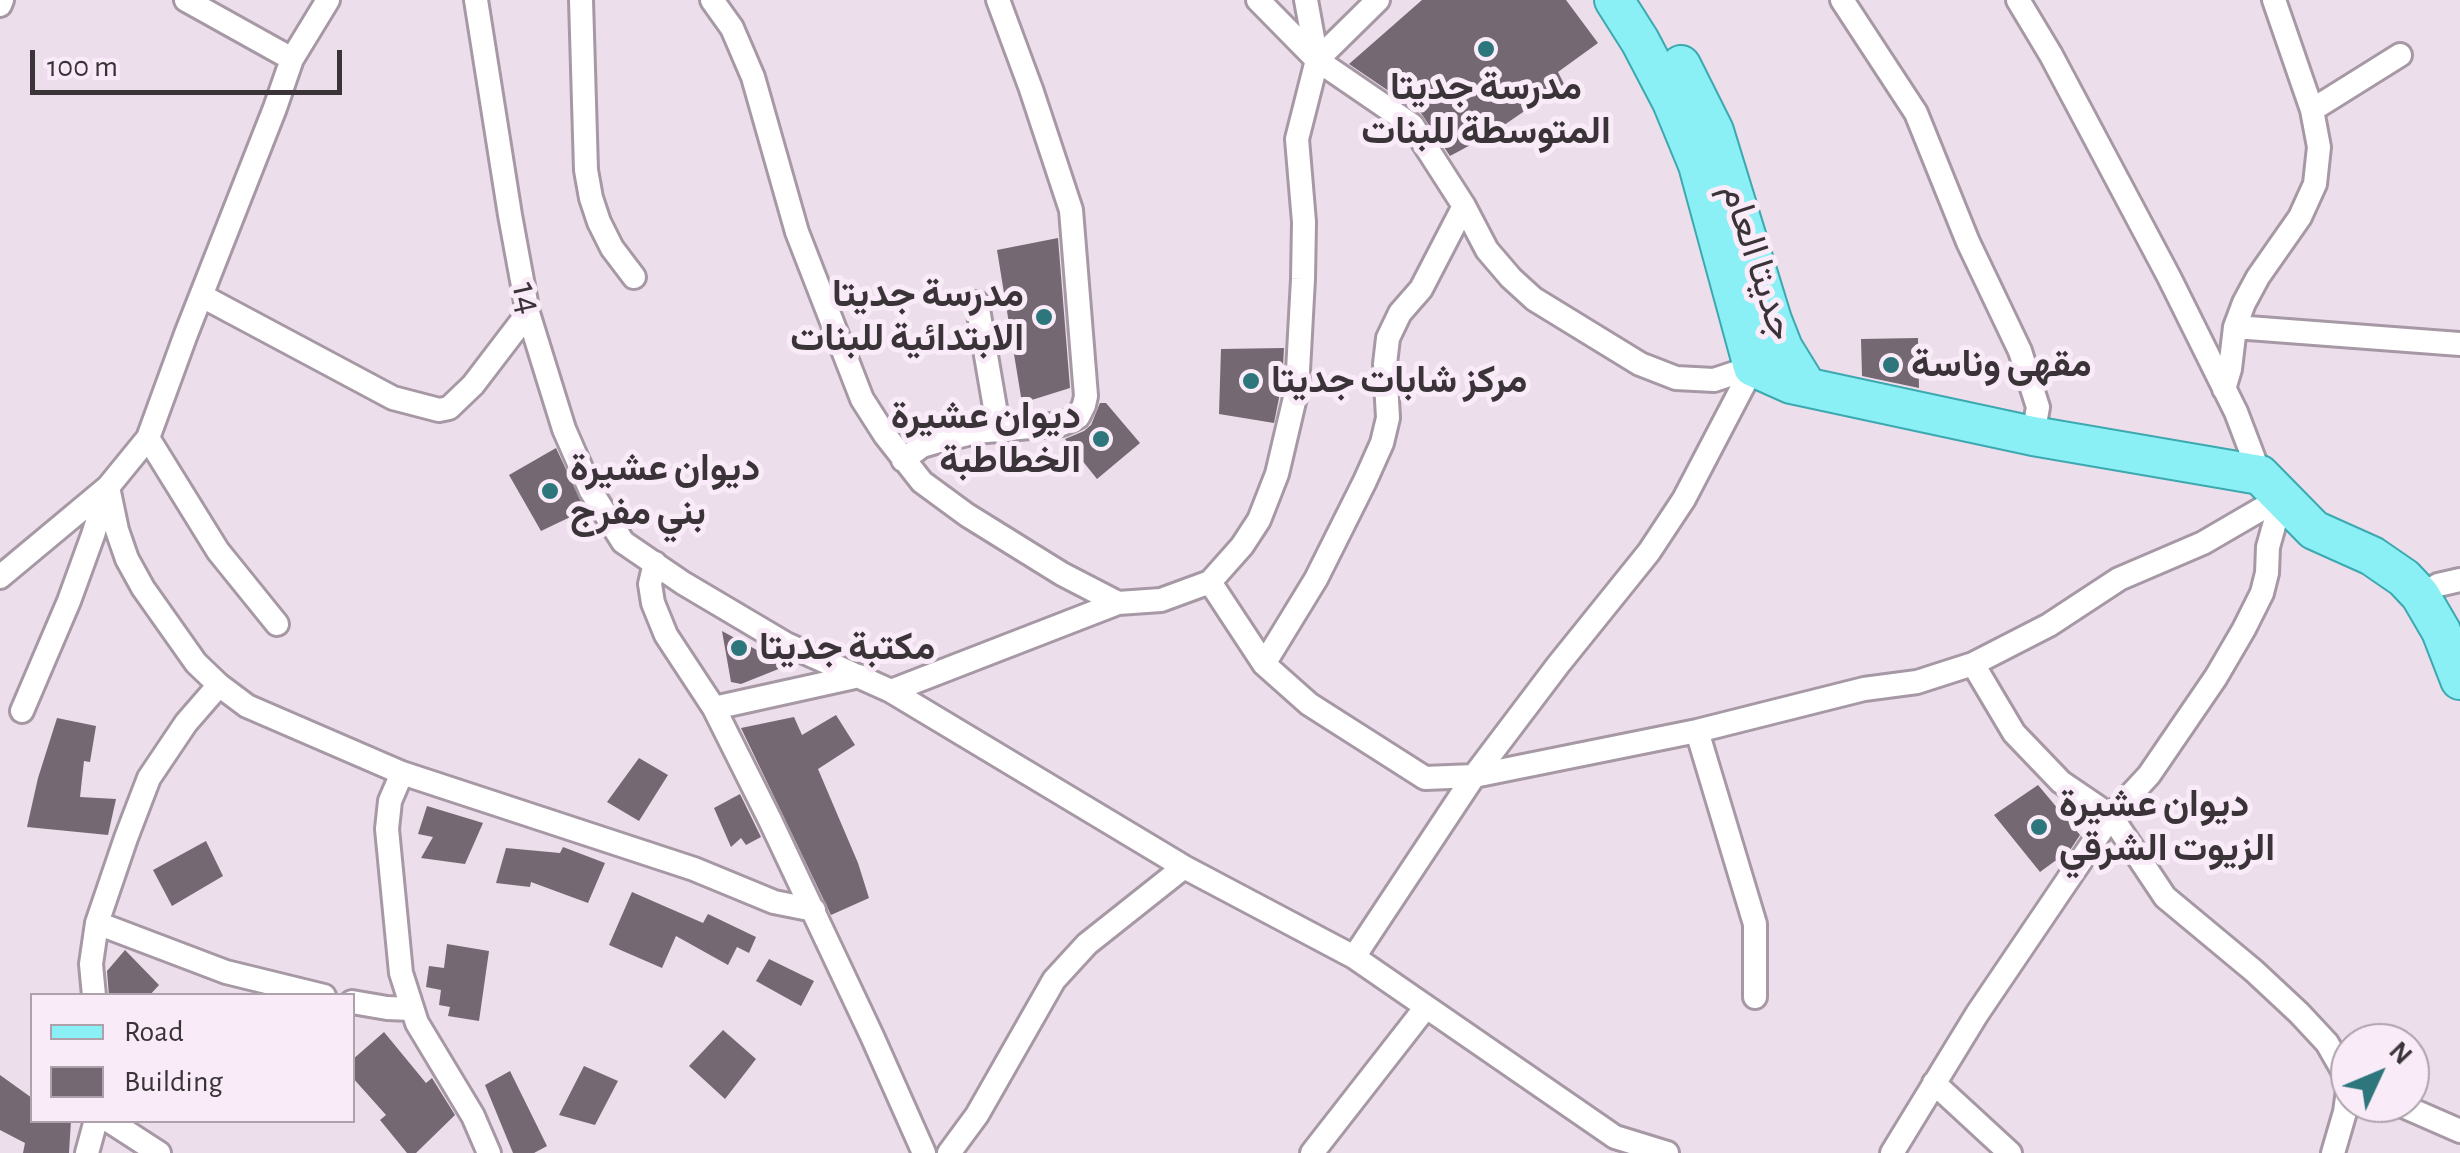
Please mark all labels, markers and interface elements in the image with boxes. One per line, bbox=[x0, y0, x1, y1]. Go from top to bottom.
scale bar bbox=[35, 30, 348, 92]
marker: مدرسة جديتا المتوسطة للبنات bbox=[1475, 38, 1497, 60]
text: 100 m bbox=[47, 52, 118, 82]
place label: مدرسة جديتا المتوسطة للبنات bbox=[1361, 65, 1611, 154]
street label: جديتا العام bbox=[1711, 178, 1805, 346]
place label: مدرسة جديتا الابتدائية للبنات bbox=[790, 272, 1024, 362]
street label: 14 bbox=[501, 278, 553, 318]
marker: مدرسة جديتا الابتدائية للبنات bbox=[1033, 306, 1055, 328]
place label: مقهى وناسة bbox=[1911, 342, 2092, 388]
marker: مقهى وناسة bbox=[1880, 354, 1902, 376]
place label: مركز شابات جديتا bbox=[1271, 358, 1527, 404]
marker: مركز شابات جديتا bbox=[1240, 370, 1262, 392]
place label: ديوان عشيرة الخطاطبة bbox=[891, 394, 1081, 484]
marker: ديوان عشيرة الخطاطبة bbox=[1090, 428, 1112, 450]
place label: ديوان عشيرة بني مفرج bbox=[570, 446, 760, 536]
marker: ديوان عشيرة بني مفرج bbox=[539, 480, 561, 502]
place label: مكتبة جديتا bbox=[759, 625, 935, 671]
marker: مكتبة جديتا bbox=[728, 637, 750, 659]
place label: ديوان عشيرة الزيوت الشرقي bbox=[2059, 782, 2275, 872]
marker: ديوان عشيرة الزيوت الشرقي bbox=[2028, 816, 2050, 838]
legend bbox=[30, 993, 355, 1123]
text: Road bbox=[124, 1017, 184, 1047]
north arrow bbox=[2330, 1023, 2430, 1123]
text: N bbox=[2383, 1037, 2417, 1070]
text: Building bbox=[124, 1067, 223, 1097]

